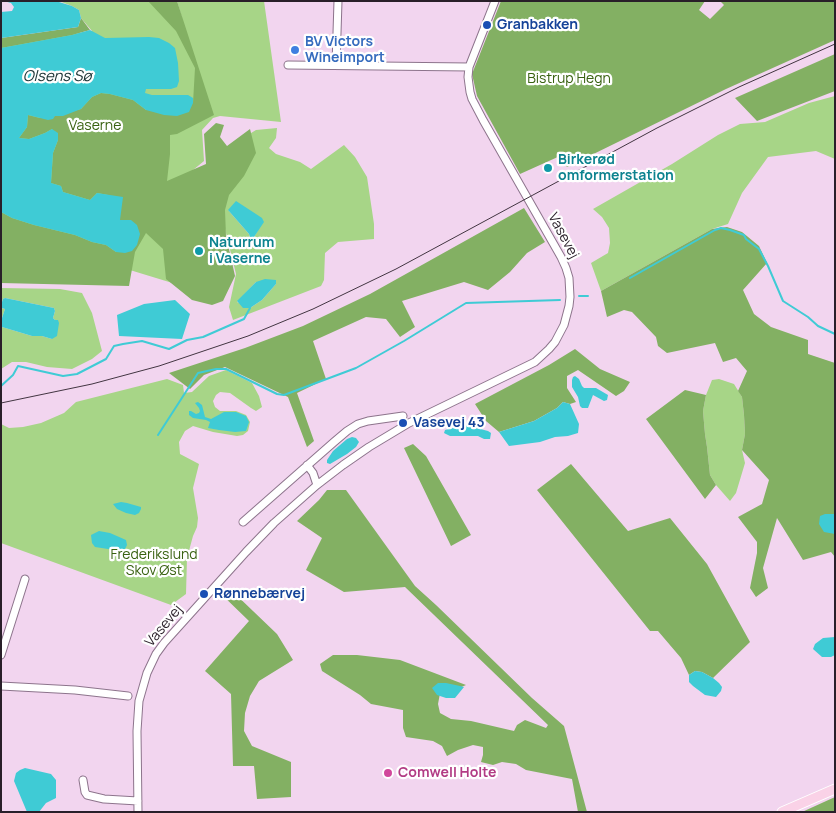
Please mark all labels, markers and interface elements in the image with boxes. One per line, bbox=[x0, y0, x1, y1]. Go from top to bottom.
place label: Granbakken bbox=[497, 17, 578, 33]
marker: Granbakken bbox=[481, 19, 493, 31]
place label: BV Victors Wineimport bbox=[305, 34, 385, 66]
marker: BV Victors Wineimport bbox=[289, 44, 301, 56]
water label: Olsens Sø bbox=[23, 68, 91, 86]
park label: Bistrup Hegn bbox=[527, 71, 611, 87]
park label: Vaserne bbox=[69, 118, 121, 134]
place label: Birkerød omformerstation bbox=[558, 152, 674, 184]
marker: Birkerød omformerstation bbox=[542, 162, 554, 174]
street label: Vasevej bbox=[544, 210, 582, 262]
place label: Naturrum i Vaserne bbox=[209, 235, 274, 268]
marker: Naturrum i Vaserne bbox=[193, 245, 205, 257]
place label: Vasevej 43 bbox=[413, 415, 485, 431]
marker: Vasevej 43 bbox=[397, 417, 409, 429]
park label: Frederikslund Skov Øst bbox=[110, 547, 198, 580]
place label: Rønnebærvej bbox=[214, 586, 305, 602]
marker: Rønnebærvej bbox=[198, 588, 210, 600]
street label: Vasevej bbox=[142, 602, 186, 650]
place label: Comwell Holte bbox=[398, 765, 496, 781]
marker: Comwell Holte bbox=[382, 767, 394, 779]

